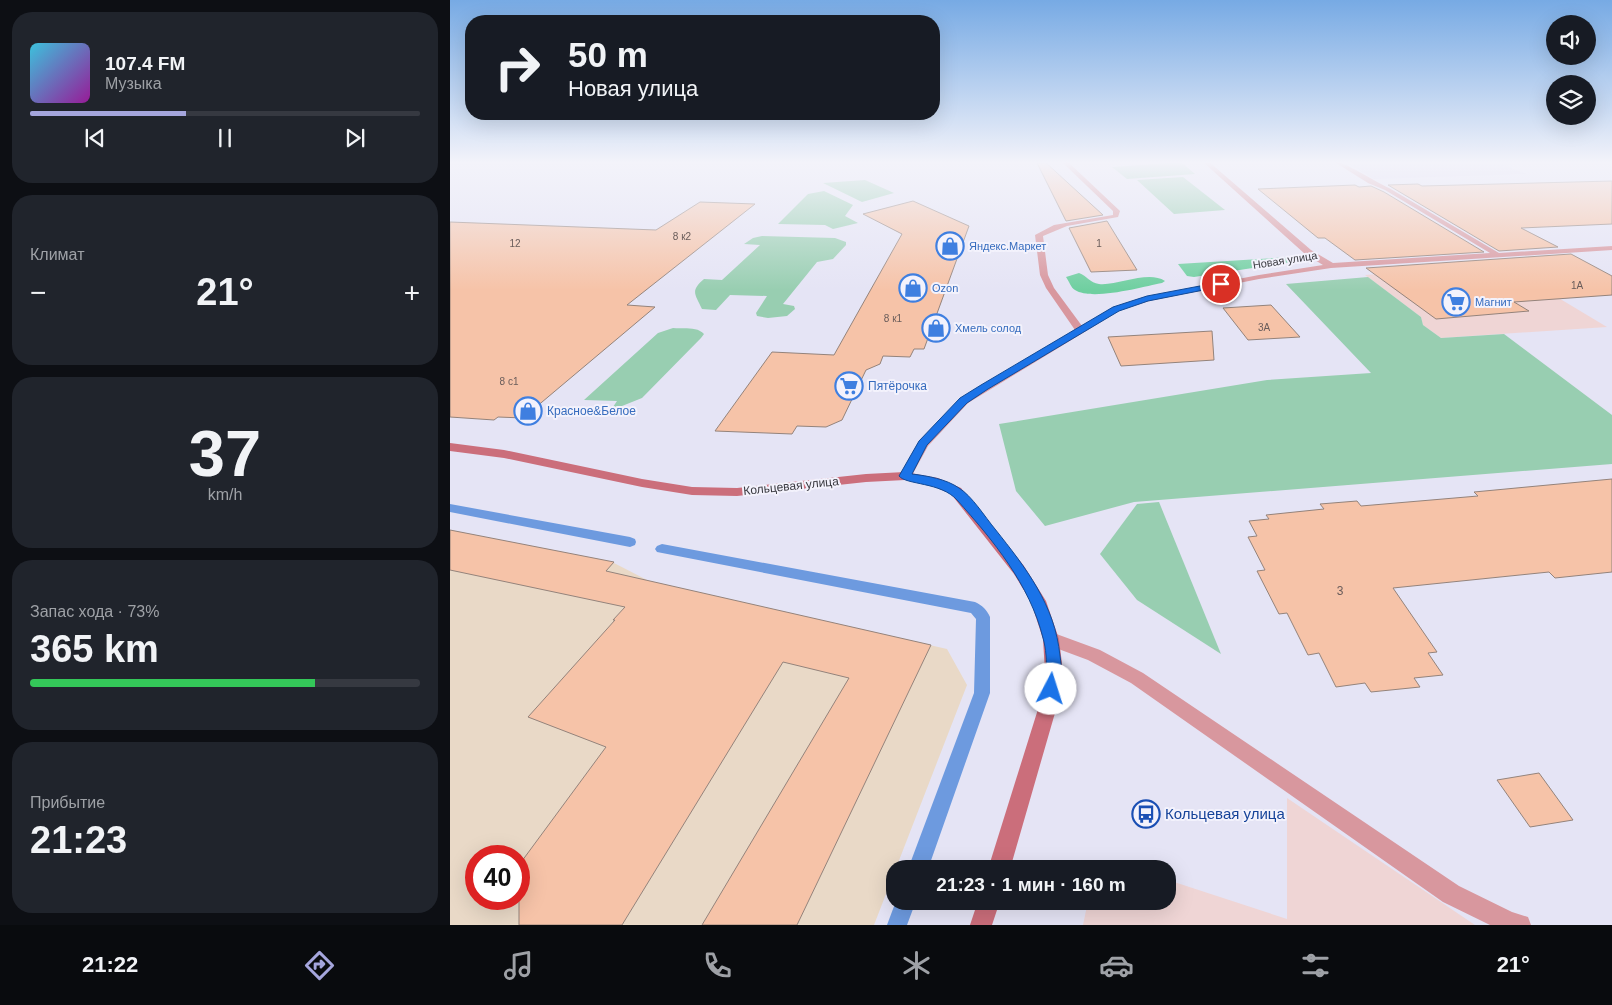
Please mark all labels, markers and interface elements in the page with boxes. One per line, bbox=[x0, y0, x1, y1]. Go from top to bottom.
map controls bbox=[1546, 15, 1596, 125]
button: sound bbox=[1546, 15, 1596, 65]
icon: right bbox=[485, 35, 550, 100]
text: 50 m bbox=[568, 35, 648, 74]
text: 107.4 FM bbox=[105, 53, 185, 74]
text: Музыка bbox=[105, 75, 162, 92]
button: layers bbox=[1546, 75, 1596, 125]
text: Новая улица bbox=[568, 76, 698, 101]
icon: previous bbox=[81, 124, 109, 152]
icon: pause bbox=[211, 124, 239, 152]
icon: next bbox=[341, 124, 369, 152]
house number: 8 к2 bbox=[673, 231, 692, 242]
shop icon: Яндекс.Маркет bbox=[935, 231, 965, 261]
house number: 12 bbox=[509, 238, 521, 249]
house number: 1 bbox=[1096, 238, 1102, 249]
place label: Яндекс.Маркет bbox=[969, 240, 1046, 252]
text: Климат bbox=[30, 246, 84, 263]
street label: Новая улица bbox=[1252, 249, 1319, 271]
pin bbox=[1200, 263, 1242, 305]
icon: arrive bbox=[1207, 270, 1235, 298]
text: 21° bbox=[196, 271, 254, 313]
shop icon: Ozon bbox=[898, 273, 928, 303]
text: − bbox=[30, 277, 46, 308]
text: + bbox=[404, 277, 420, 308]
house number: 1А bbox=[1571, 280, 1583, 291]
place label: Ozon bbox=[932, 282, 958, 294]
supermarket icon: Магнит bbox=[1441, 287, 1471, 317]
place label: Магнит bbox=[1475, 296, 1512, 308]
house number: 8 к1 bbox=[884, 313, 903, 324]
shop icon: Хмель солод bbox=[921, 313, 951, 343]
place label: Хмель солод bbox=[955, 322, 1022, 334]
house number: 3А bbox=[1258, 322, 1270, 333]
supermarket icon: Пятёрочка bbox=[834, 371, 864, 401]
house number: 8 с1 bbox=[500, 376, 519, 387]
place label: Пятёрочка bbox=[868, 379, 927, 393]
shop icon: Красное&Белое bbox=[513, 396, 543, 426]
place label: Красное&Белое bbox=[547, 404, 636, 418]
text: 37 bbox=[189, 417, 261, 490]
street label: Кольцевая улица bbox=[743, 474, 840, 498]
text: km/h bbox=[208, 486, 242, 503]
house number: 3 bbox=[1337, 584, 1344, 598]
text: Запас хода · 73% bbox=[30, 603, 159, 620]
text: 365 km bbox=[30, 628, 159, 670]
position arrow bbox=[1024, 662, 1076, 714]
text: Прибытие bbox=[30, 794, 105, 811]
bus stop icon: Кольцевая улица bbox=[1131, 799, 1161, 829]
place label: Кольцевая улица bbox=[1165, 805, 1285, 822]
text: 21:23 bbox=[30, 819, 127, 861]
speed limit sign: 40 bbox=[465, 845, 530, 910]
text: 21:23 · 1 мин · 160 m bbox=[936, 874, 1126, 895]
icon: directions bbox=[302, 948, 337, 983]
icon: music bbox=[501, 948, 536, 983]
icon: phone bbox=[700, 948, 735, 983]
icon: climate bbox=[899, 948, 934, 983]
icon: car bbox=[1099, 948, 1134, 983]
icon: filters bbox=[1298, 948, 1333, 983]
text: 21:22 bbox=[82, 952, 138, 977]
text: 21° bbox=[1497, 952, 1530, 977]

